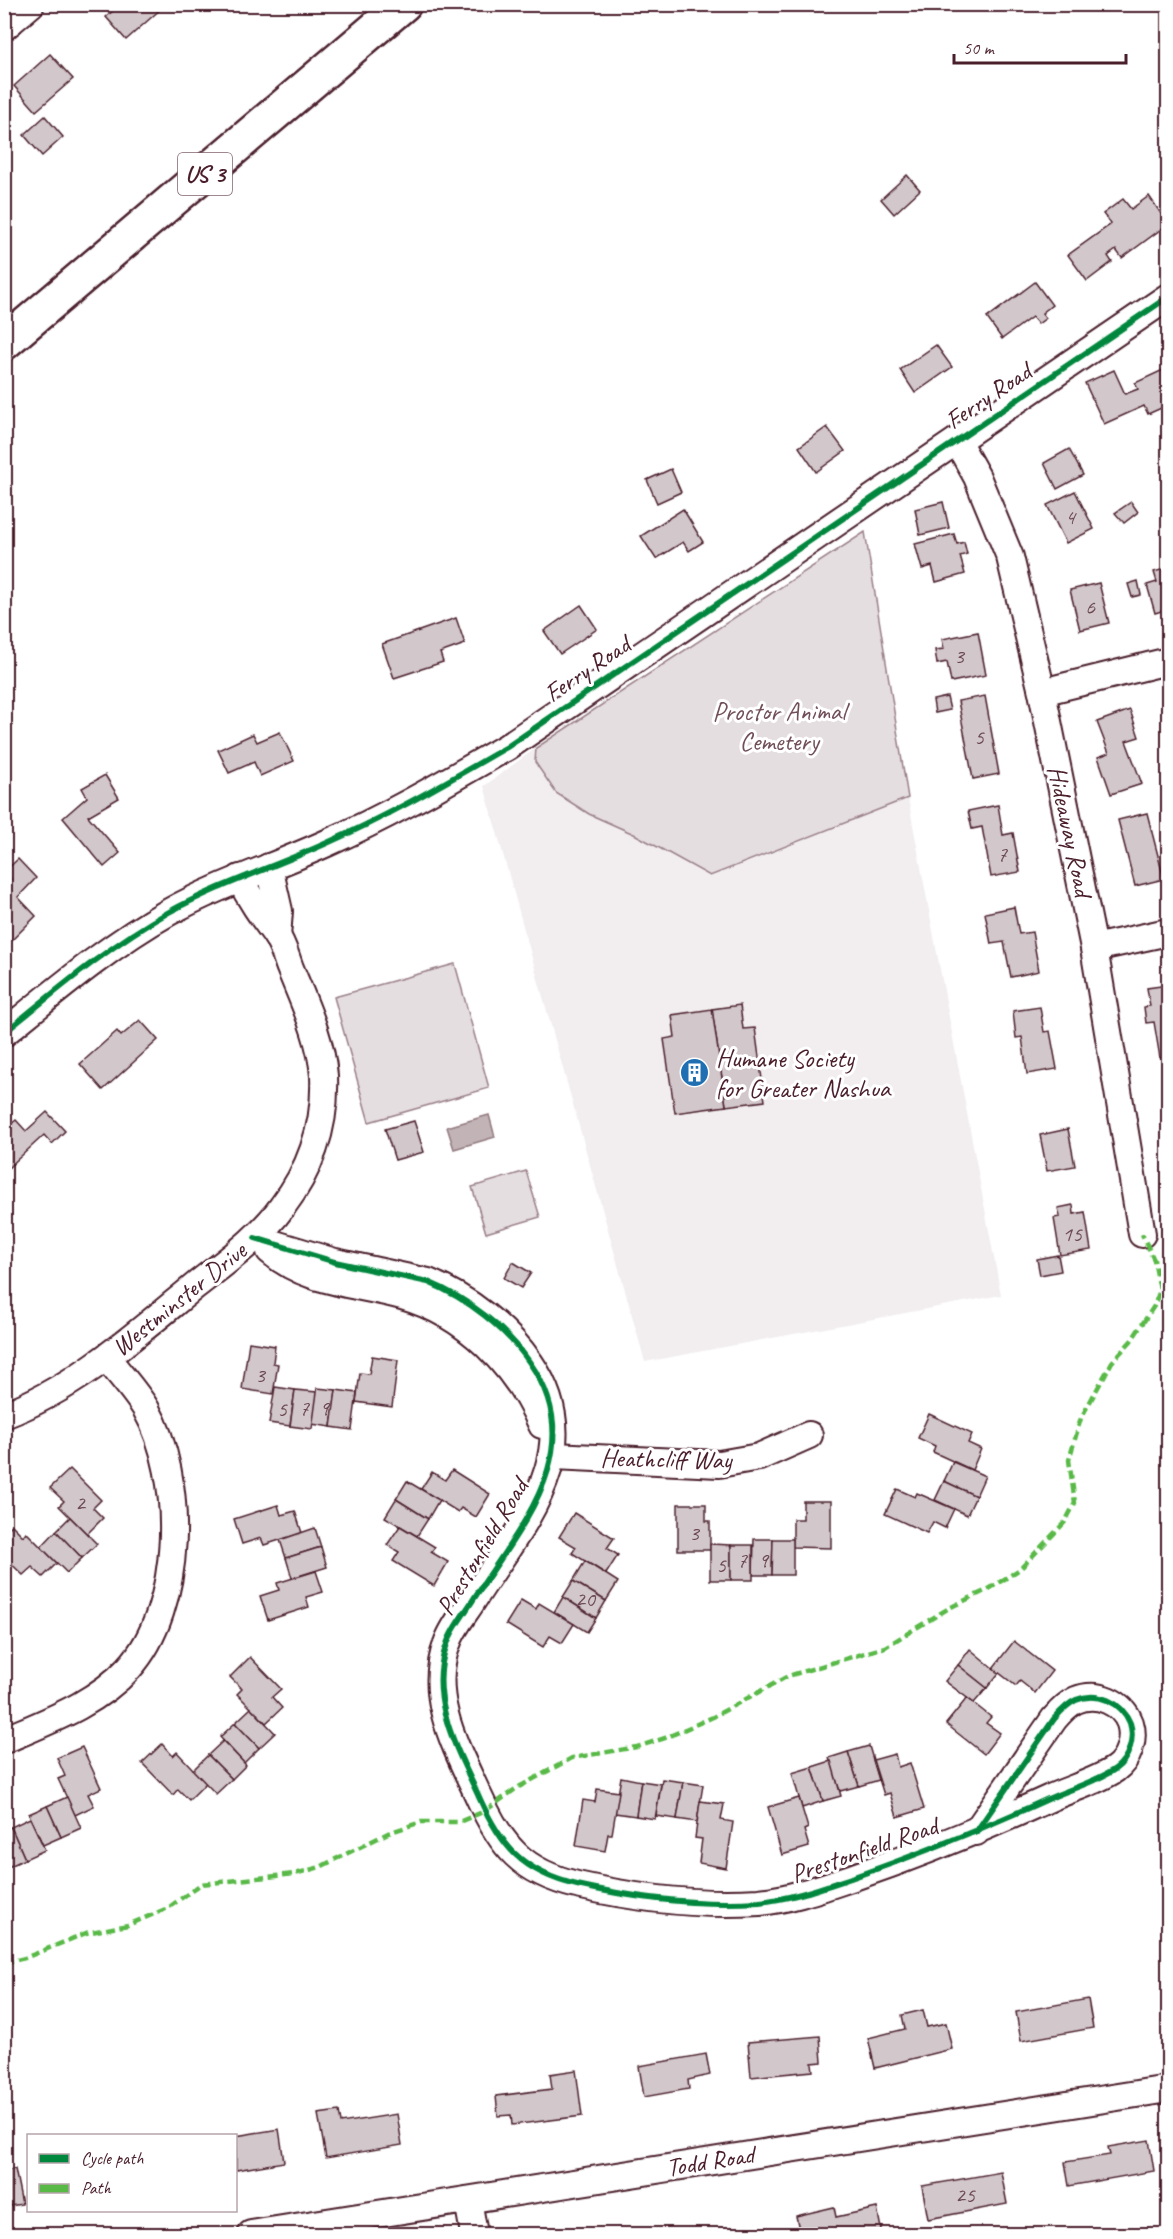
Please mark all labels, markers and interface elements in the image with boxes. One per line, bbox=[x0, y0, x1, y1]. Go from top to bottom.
scale bar bbox=[954, 27, 1126, 65]
text: 50 m bbox=[963, 37, 996, 59]
road number: US 3 bbox=[178, 153, 232, 195]
street label: Ferry Road bbox=[939, 353, 1040, 437]
house number: 4 bbox=[1065, 503, 1077, 531]
house number: 6 bbox=[1085, 593, 1096, 621]
street label: Ferry Road bbox=[538, 626, 639, 710]
house number: 3 bbox=[954, 642, 966, 670]
park label: Proctor Animal Cemetery bbox=[712, 695, 850, 758]
house number: 5 bbox=[974, 723, 985, 751]
street label: Hideaway Road bbox=[1040, 763, 1101, 903]
house number: 7 bbox=[997, 840, 1008, 868]
place label: Humane Society for Greater Nashua bbox=[716, 1042, 892, 1105]
building icon: Humane Society for Greater Nashua bbox=[679, 1057, 711, 1089]
house number: 15 bbox=[1062, 1220, 1083, 1248]
street label: Westminster Drive bbox=[105, 1234, 254, 1363]
house number: 3 bbox=[255, 1361, 267, 1389]
house number: 7 bbox=[299, 1394, 310, 1422]
house number: 9 bbox=[319, 1394, 331, 1422]
house number: 5 bbox=[277, 1395, 288, 1423]
street label: Heathcliff Way bbox=[600, 1441, 734, 1477]
street label: Prestonfield Road bbox=[428, 1470, 537, 1621]
house number: 2 bbox=[75, 1489, 87, 1517]
house number: 3 bbox=[689, 1519, 701, 1547]
house number: 7 bbox=[737, 1546, 748, 1574]
house number: 9 bbox=[758, 1546, 770, 1574]
house number: 5 bbox=[716, 1551, 727, 1579]
house number: 20 bbox=[575, 1585, 597, 1613]
street label: Prestonfield Road bbox=[786, 1808, 945, 1891]
legend bbox=[27, 2134, 237, 2212]
street label: Todd Road bbox=[664, 2137, 760, 2184]
text: Cycle path bbox=[81, 2147, 144, 2169]
text: Path bbox=[81, 2177, 111, 2199]
house number: 25 bbox=[955, 2181, 976, 2209]

